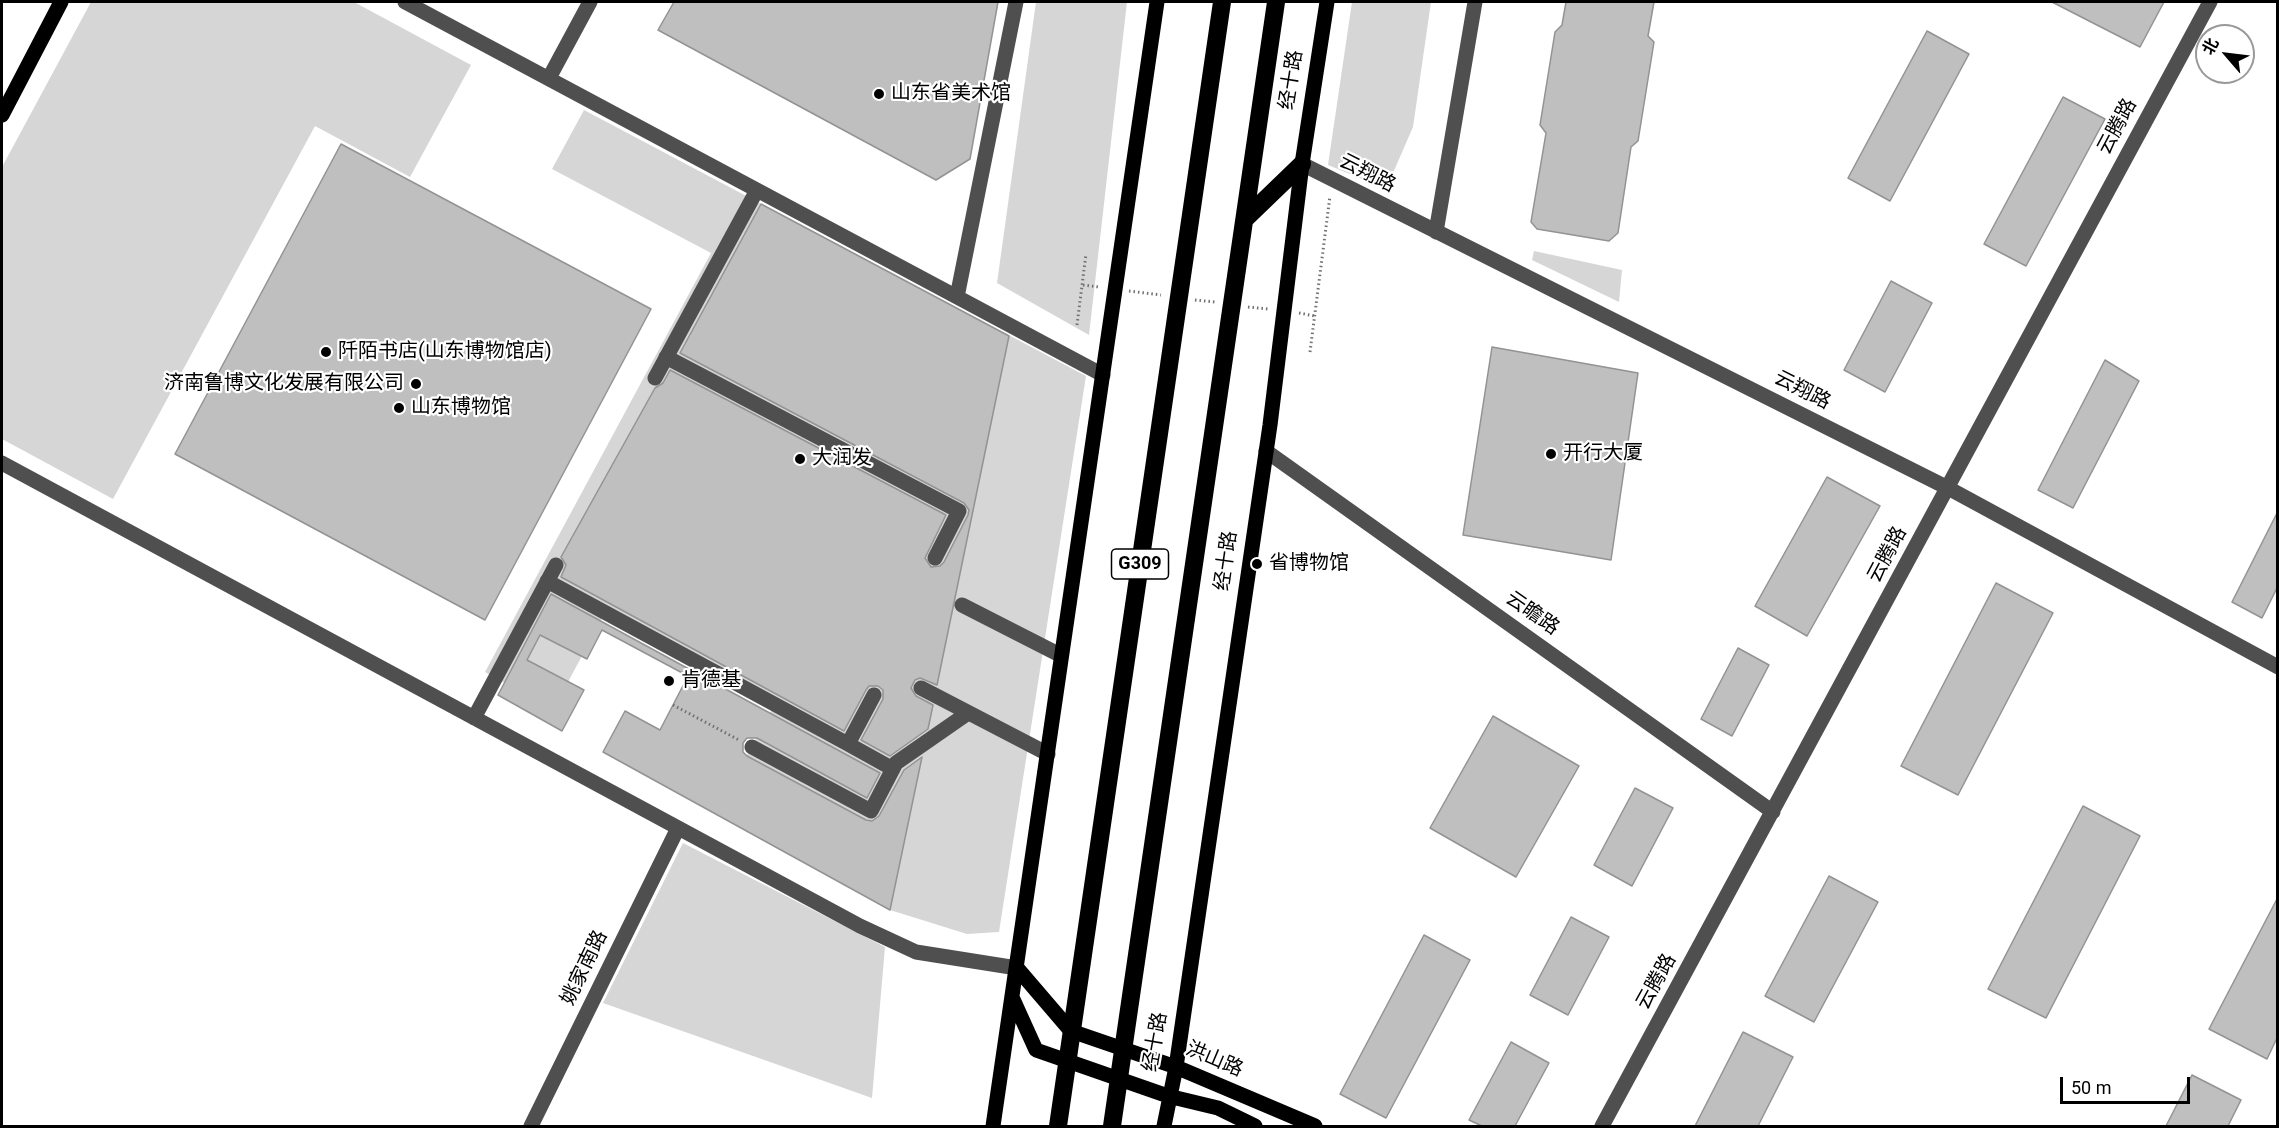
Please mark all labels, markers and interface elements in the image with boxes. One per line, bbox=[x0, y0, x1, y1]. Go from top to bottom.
north arrow bbox=[2195, 24, 2255, 84]
text: 北 bbox=[2198, 35, 2223, 58]
street label: 经十路 bbox=[1275, 48, 1309, 112]
place label: 山东省美术馆 bbox=[891, 82, 1011, 106]
marker: 山东省美术馆 bbox=[872, 87, 886, 101]
street label: 云腾路 bbox=[2093, 95, 2143, 159]
street label: 云翔路 bbox=[1335, 150, 1399, 198]
place label: 阡陌书店(山东博物馆店) bbox=[338, 340, 552, 364]
marker: 阡陌书店(山东博物馆店) bbox=[319, 345, 333, 359]
street label: 云翔路 bbox=[1770, 367, 1834, 415]
place label: 济南鲁博文化发展有限公司 bbox=[164, 372, 404, 396]
marker: 济南鲁博文化发展有限公司 bbox=[409, 377, 423, 391]
place label: 山东博物馆 bbox=[411, 396, 511, 420]
marker: 山东博物馆 bbox=[392, 401, 406, 415]
place label: 开行大厦 bbox=[1563, 442, 1643, 466]
place label: 大润发 bbox=[812, 447, 872, 471]
marker: 开行大厦 bbox=[1544, 447, 1558, 461]
marker: 大润发 bbox=[793, 452, 807, 466]
street label: 云腾路 bbox=[1863, 523, 1913, 587]
street label: 经十路 bbox=[1211, 530, 1243, 592]
road number: G309 bbox=[1112, 549, 1168, 579]
place label: 省博物馆 bbox=[1269, 552, 1349, 576]
marker: 省博物馆 bbox=[1250, 557, 1264, 571]
street label: 云瞻路 bbox=[1501, 587, 1563, 641]
place label: 肯德基 bbox=[681, 669, 741, 693]
marker: 肯德基 bbox=[662, 674, 676, 688]
street label: 姚家南路 bbox=[557, 927, 613, 1009]
street label: 云腾路 bbox=[1632, 950, 1682, 1014]
street label: 经十路 bbox=[1139, 1010, 1173, 1074]
street label: 洪山路 bbox=[1182, 1037, 1246, 1083]
scale bar bbox=[2063, 1065, 2194, 1103]
text: 50 m bbox=[2071, 1077, 2111, 1098]

